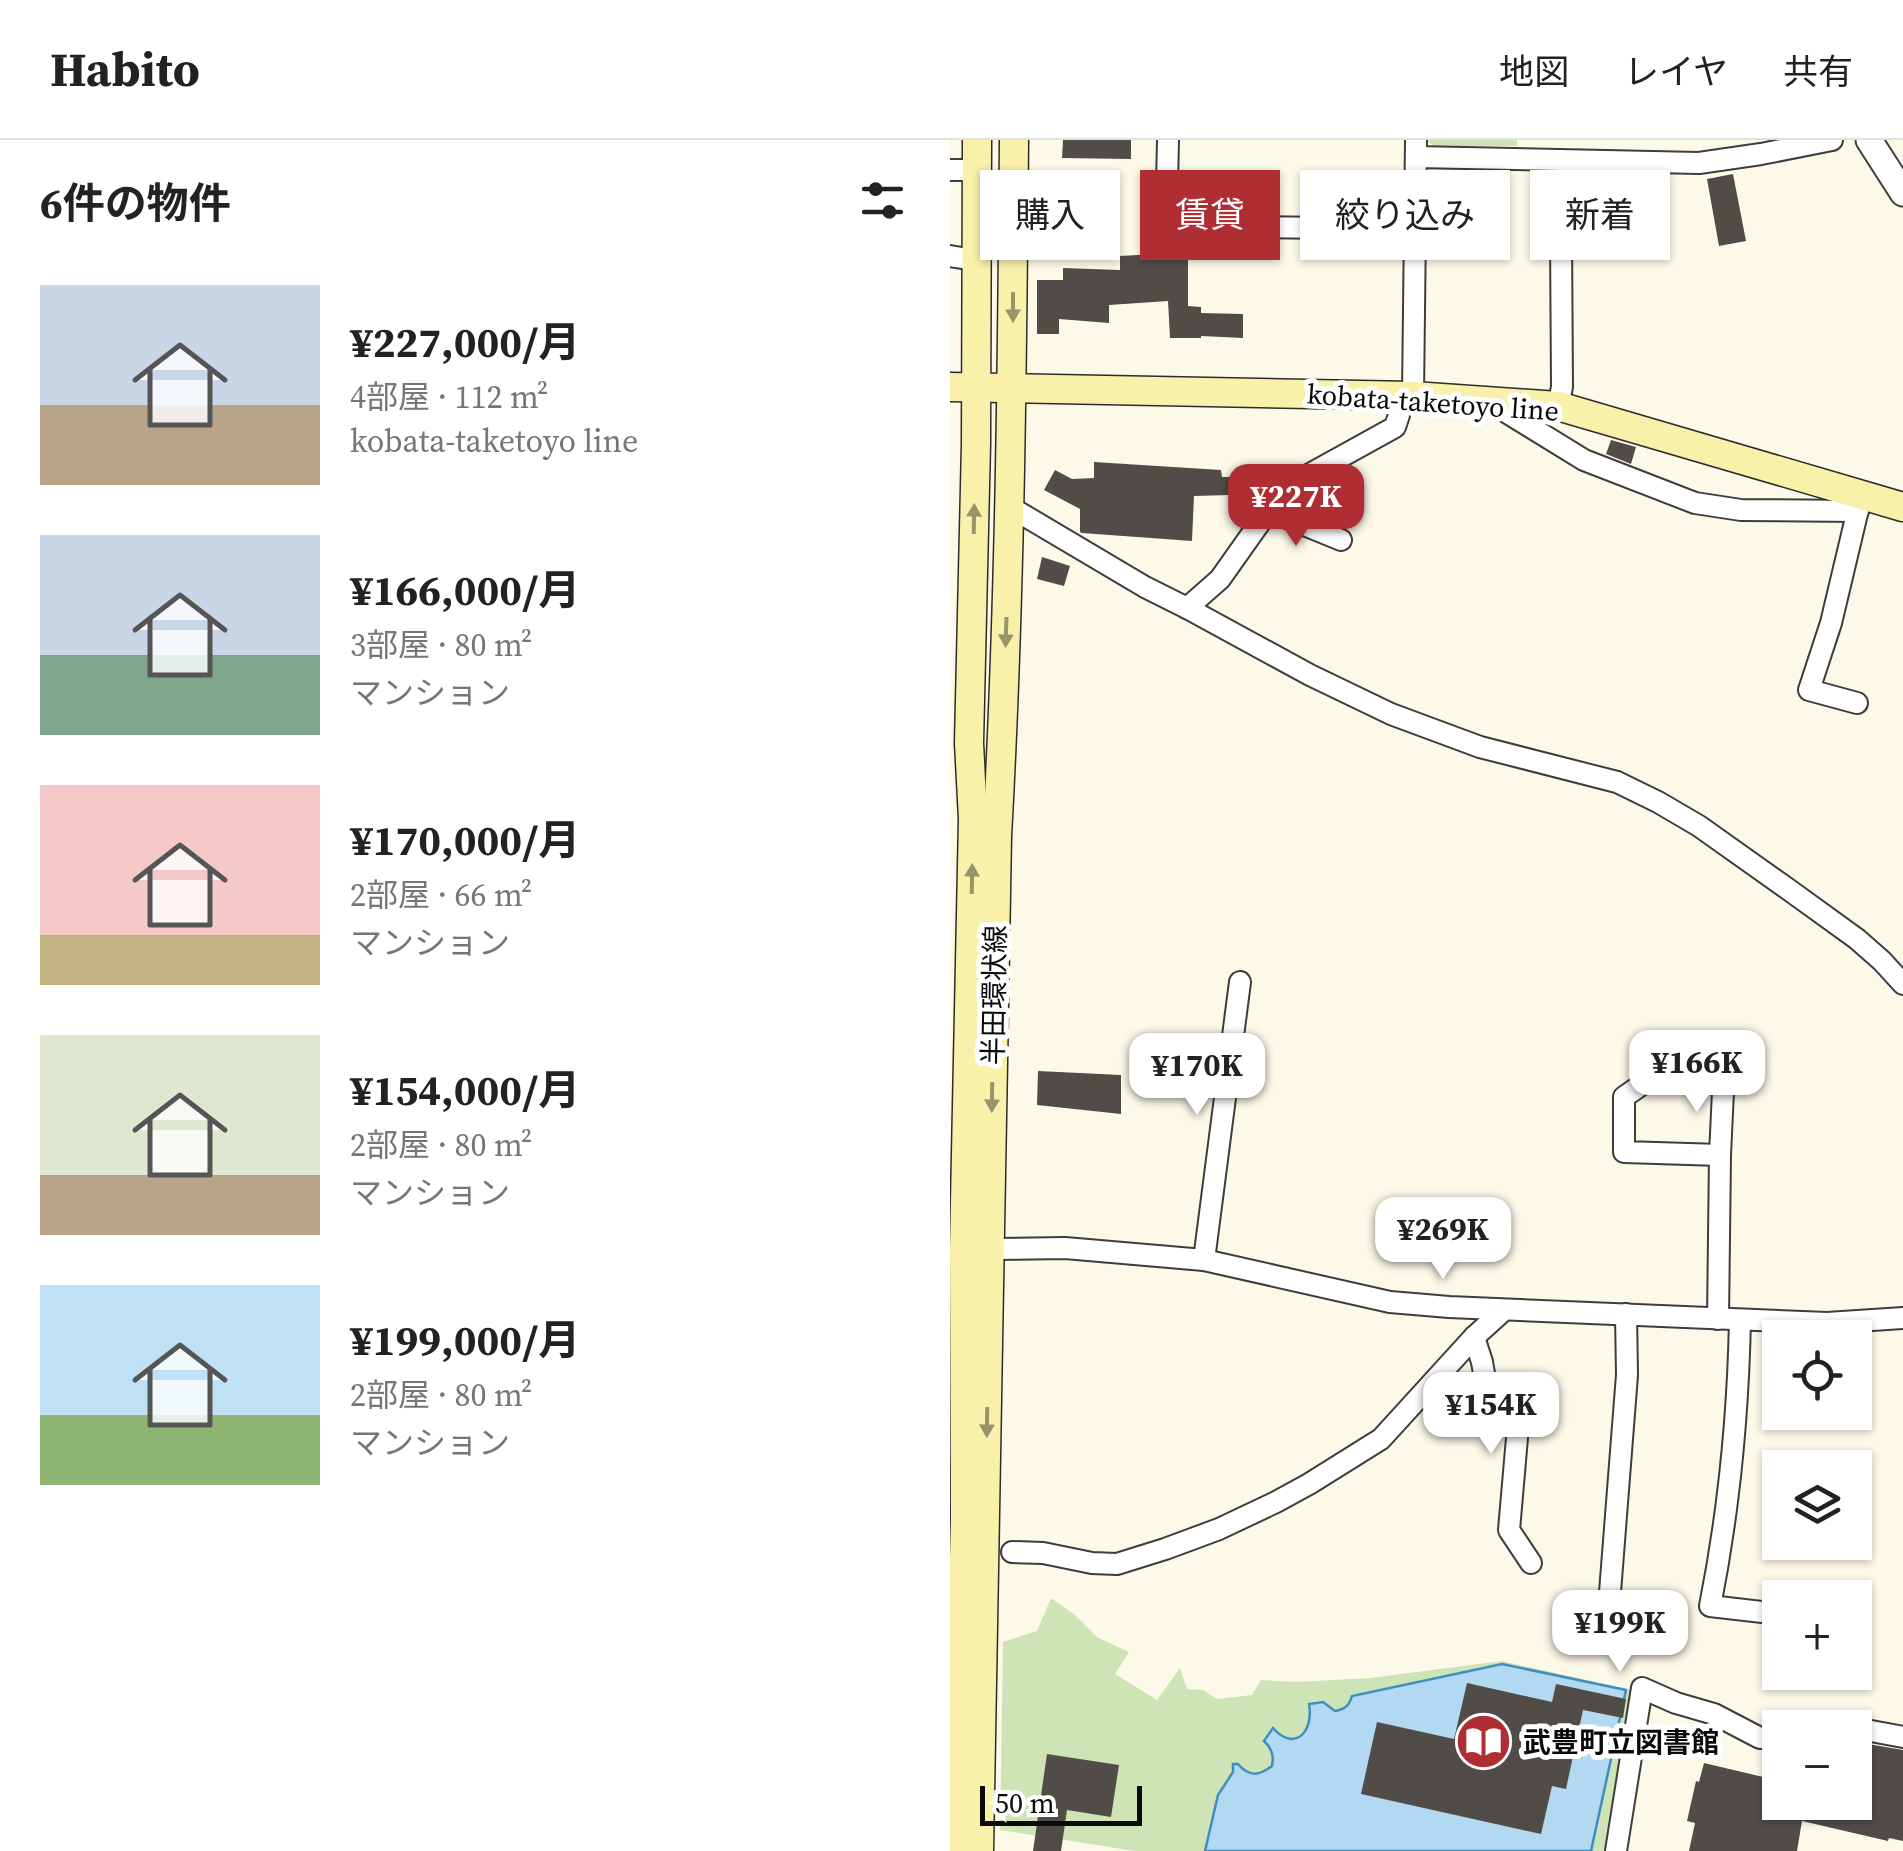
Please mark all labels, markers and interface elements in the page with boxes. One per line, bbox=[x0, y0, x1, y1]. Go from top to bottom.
text: Habito bbox=[50, 36, 200, 102]
text: 地図 bbox=[1499, 48, 1569, 96]
text: レイヤ bbox=[1624, 48, 1728, 96]
text: 共有 bbox=[1783, 48, 1853, 96]
chip: 購入 bbox=[980, 170, 1120, 260]
chip: 賃貸 bbox=[1140, 170, 1280, 260]
chip: 絞り込み bbox=[1300, 170, 1510, 260]
chip: 新着 bbox=[1530, 170, 1670, 260]
icon: filters bbox=[855, 173, 910, 228]
text: 6件の物件 bbox=[40, 174, 231, 232]
one-way arrow bbox=[1005, 292, 1021, 324]
text: ¥227,000/月 bbox=[350, 313, 580, 371]
icon: home bbox=[120, 325, 240, 445]
street label: kobata-taketoyo line bbox=[1306, 374, 1560, 430]
text: 4部屋 · 112 m² bbox=[350, 375, 548, 419]
text: kobata-taketoyo line bbox=[350, 419, 638, 463]
pin: ¥227K bbox=[1226, 464, 1366, 549]
text: ¥227K bbox=[1250, 474, 1342, 518]
one-way arrow bbox=[967, 502, 983, 534]
text: ¥166,000/月 bbox=[350, 561, 580, 619]
icon: home bbox=[120, 575, 240, 695]
one-way arrow bbox=[998, 617, 1014, 649]
text: 3部屋 · 80 m² bbox=[350, 623, 532, 667]
text: マンション bbox=[350, 671, 510, 715]
text: ¥170,000/月 bbox=[350, 811, 580, 869]
icon: home bbox=[120, 825, 240, 945]
one-way arrow bbox=[964, 862, 980, 894]
text: 2部屋 · 66 m² bbox=[350, 873, 532, 917]
text: マンション bbox=[350, 921, 510, 965]
street label: 半田環状線 bbox=[974, 925, 1014, 1065]
pin: ¥166K bbox=[1627, 1030, 1767, 1115]
pin: ¥170K bbox=[1127, 1033, 1267, 1118]
text: ¥166K bbox=[1651, 1040, 1743, 1084]
text: ¥170K bbox=[1151, 1043, 1243, 1087]
text: ¥154,000/月 bbox=[350, 1061, 580, 1119]
icon: home bbox=[120, 1075, 240, 1195]
one-way arrow bbox=[984, 1082, 1000, 1114]
text: 2部屋 · 80 m² bbox=[350, 1123, 532, 1167]
text: マンション bbox=[350, 1171, 510, 1215]
pin: ¥269K bbox=[1373, 1197, 1513, 1282]
text: ¥269K bbox=[1397, 1207, 1489, 1251]
text: ¥199,000/月 bbox=[350, 1311, 580, 1369]
map controls bbox=[1762, 1320, 1872, 1820]
button: locate bbox=[1762, 1320, 1872, 1430]
icon: home bbox=[120, 1325, 240, 1445]
pin: ¥154K bbox=[1421, 1372, 1561, 1457]
text: 2部屋 · 80 m² bbox=[350, 1373, 532, 1417]
text: ¥154K bbox=[1445, 1382, 1537, 1426]
one-way arrow bbox=[978, 1407, 994, 1439]
text: マンション bbox=[350, 1421, 510, 1465]
button: layers bbox=[1762, 1450, 1872, 1560]
button: + bbox=[1762, 1580, 1872, 1690]
pin: ¥199K bbox=[1550, 1590, 1690, 1675]
text: ¥199K bbox=[1574, 1600, 1666, 1644]
button: − bbox=[1762, 1710, 1872, 1820]
library icon: 武豊町立図書館 bbox=[1454, 1712, 1514, 1772]
place label: 武豊町立図書館 bbox=[1523, 1723, 1719, 1761]
scale bar bbox=[980, 1781, 1142, 1826]
text: 50 m bbox=[995, 1784, 1055, 1822]

